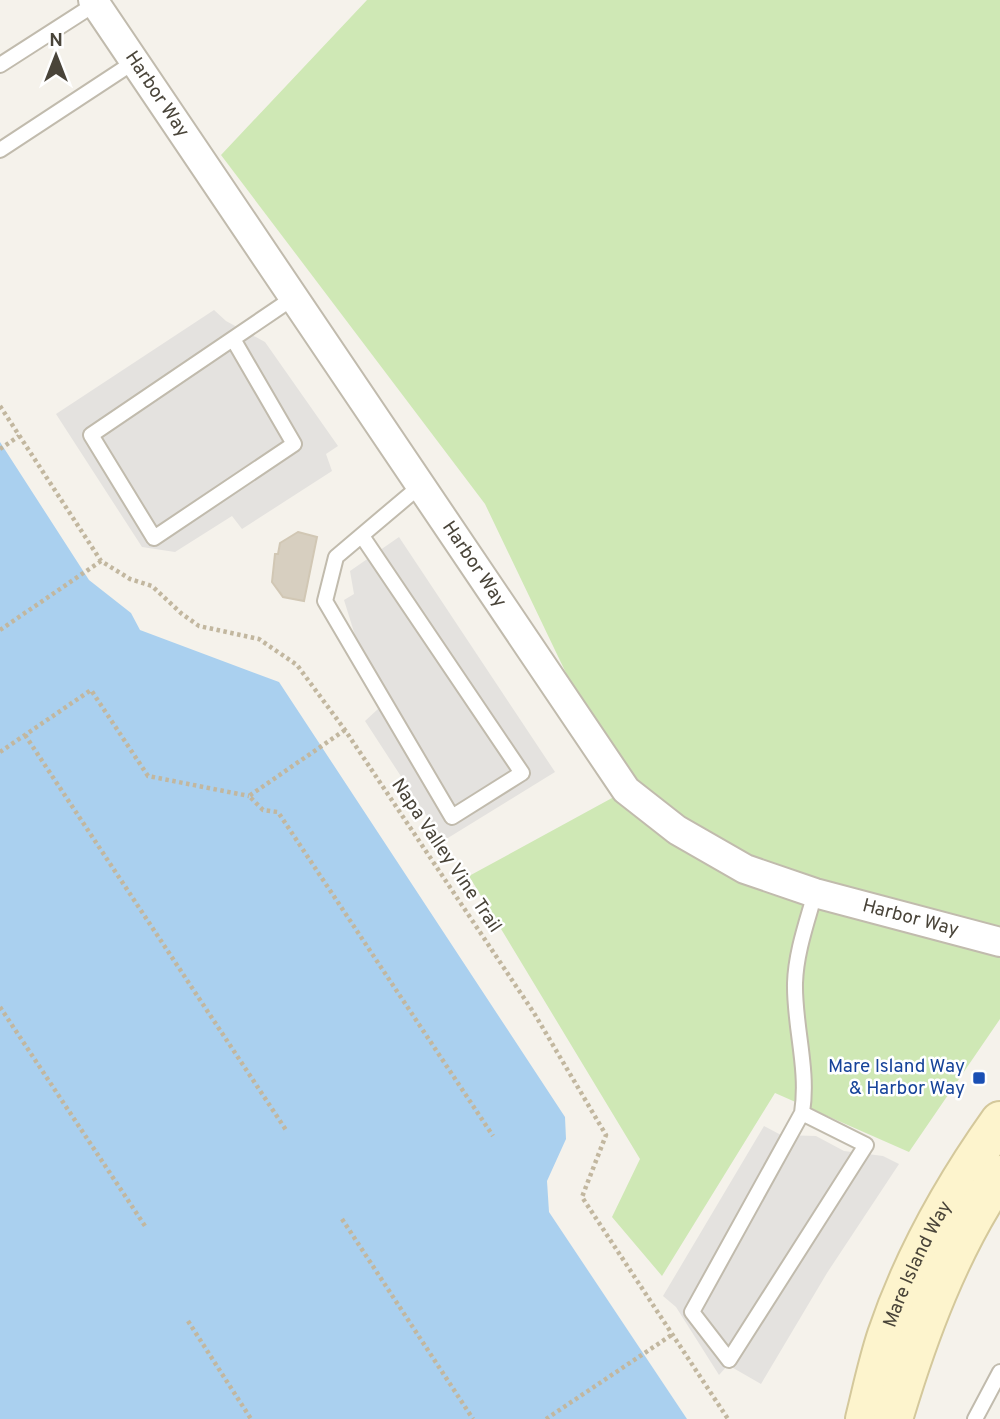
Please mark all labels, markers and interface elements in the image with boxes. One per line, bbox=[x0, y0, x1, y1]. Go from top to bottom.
north arrow bbox=[21, 21, 91, 91]
text: N bbox=[49, 29, 63, 53]
street label: Harbor Way bbox=[119, 47, 194, 142]
street label: Harbor Way bbox=[436, 517, 511, 612]
street label: Napa Valley Vine Trail bbox=[386, 774, 506, 938]
street label: Harbor Way bbox=[860, 894, 961, 943]
place label: Mare Island Way & Harbor Way bbox=[828, 1055, 965, 1101]
marker: Mare Island Way & Harbor Way bbox=[971, 1070, 987, 1086]
street label: Mare Island Way bbox=[879, 1197, 958, 1331]

